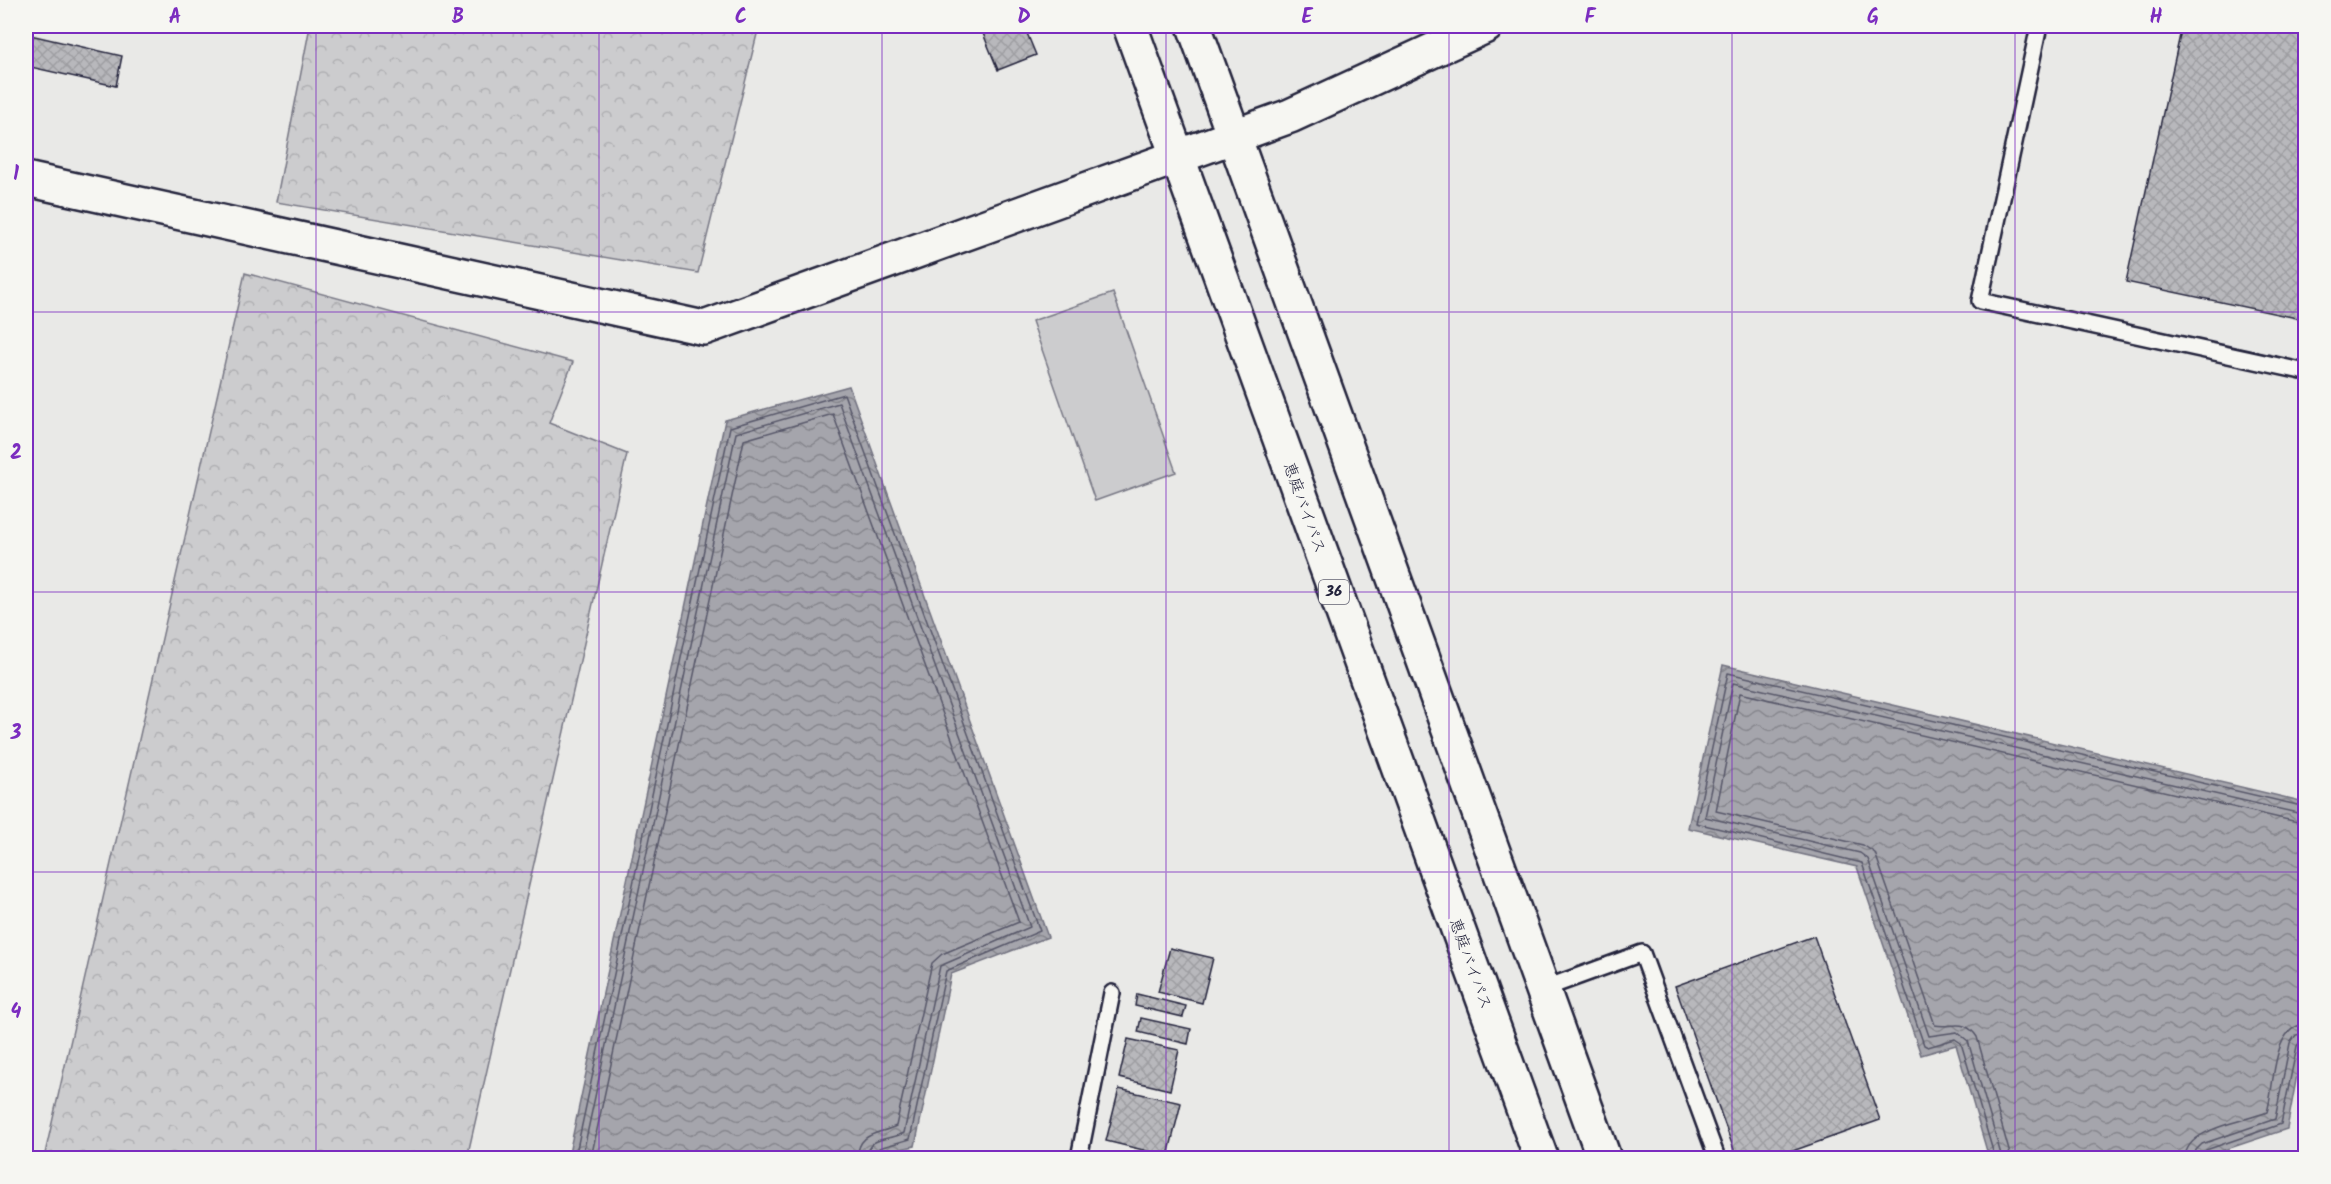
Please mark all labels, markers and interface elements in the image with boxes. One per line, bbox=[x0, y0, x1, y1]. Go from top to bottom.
text: A bbox=[169, 2, 181, 34]
text: B bbox=[452, 2, 464, 34]
text: C bbox=[735, 2, 747, 34]
text: D bbox=[1017, 2, 1031, 34]
text: E bbox=[1301, 2, 1313, 34]
text: F bbox=[1585, 2, 1597, 34]
text: G bbox=[1867, 2, 1879, 34]
text: H bbox=[2149, 2, 2163, 34]
text: 1 bbox=[13, 159, 19, 191]
text: 2 bbox=[10, 438, 22, 470]
street label: 恵庭バイパス bbox=[1276, 459, 1332, 557]
road number: 36 bbox=[1319, 580, 1349, 604]
text: 3 bbox=[10, 718, 22, 750]
street label: 恵庭バイパス bbox=[1442, 915, 1498, 1013]
text: 4 bbox=[11, 997, 22, 1029]

